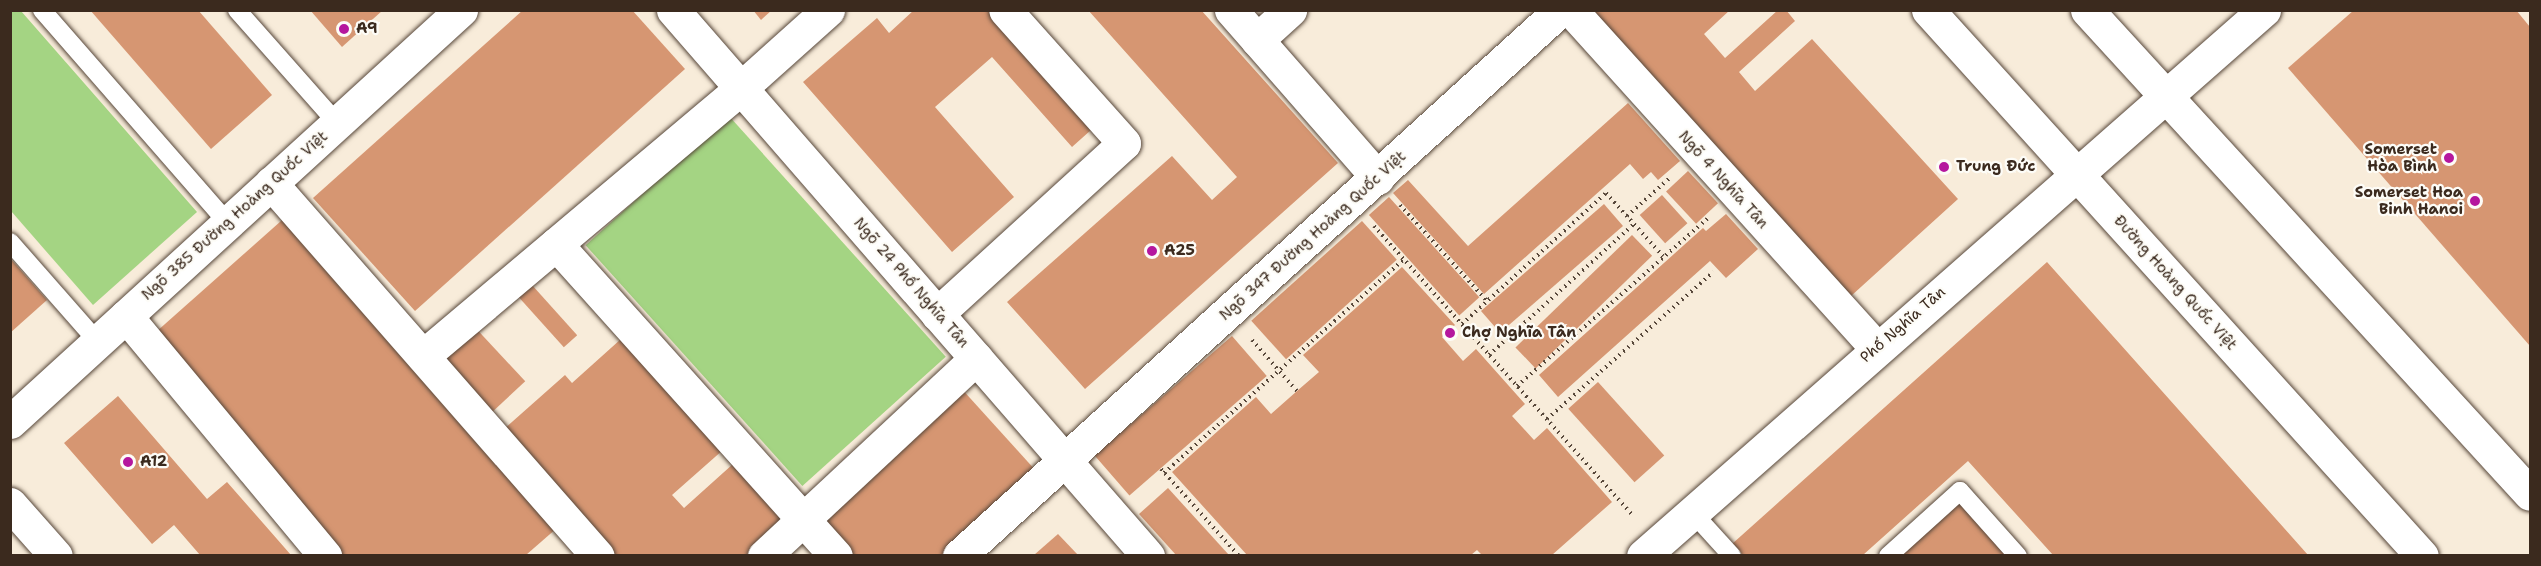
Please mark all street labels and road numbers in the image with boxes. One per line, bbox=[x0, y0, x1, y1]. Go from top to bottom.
street label: Ngõ 4 Nghĩa Tân bbox=[1674, 127, 1772, 233]
street label: Ngõ 385 Đường Hoàng Quốc Việt bbox=[138, 128, 332, 304]
street label: Ngõ 347 Đường Hoàng Quốc Việt bbox=[1216, 147, 1410, 325]
street label: Đường Hoàng Quốc Việt bbox=[2110, 212, 2240, 354]
street label: Ngõ 24 Phố Nghĩa Tân bbox=[850, 214, 972, 352]
street label: Phố Nghĩa Tân bbox=[1857, 283, 1949, 367]

